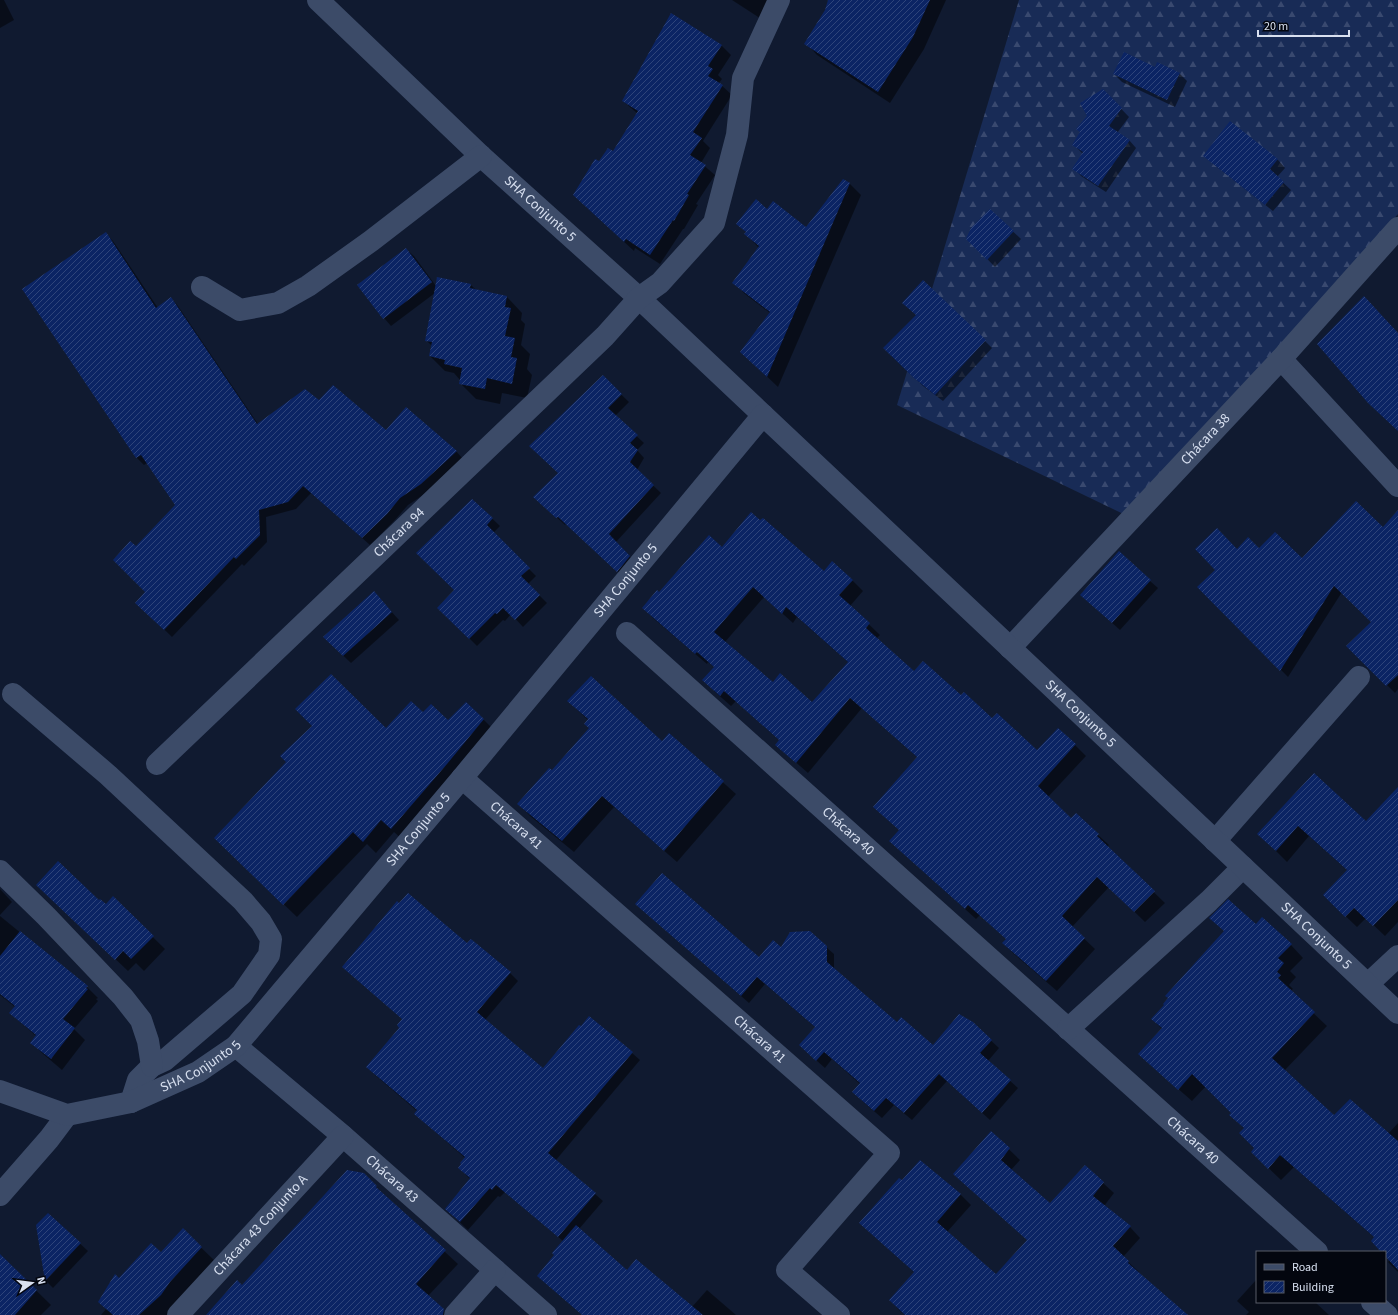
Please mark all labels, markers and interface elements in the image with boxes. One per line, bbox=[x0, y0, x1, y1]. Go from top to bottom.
scale bar bbox=[1258, 12, 1349, 38]
text: 20 m bbox=[1264, 18, 1288, 35]
street label: SHA Conjunto 5 bbox=[500, 171, 581, 247]
street label: Chácara 38 bbox=[1176, 409, 1235, 470]
street label: Chácara 94 bbox=[369, 503, 429, 562]
street label: SHA Conjunto 5 bbox=[589, 539, 662, 622]
street label: SHA Conjunto 5 bbox=[1040, 675, 1120, 752]
street label: SHA Conjunto 5 bbox=[382, 788, 455, 871]
street label: Chácara 41 bbox=[485, 797, 547, 854]
street label: Chácara 40 bbox=[817, 802, 879, 860]
street label: SHA Conjunto 5 bbox=[1276, 898, 1356, 974]
street label: Chácara 41 bbox=[729, 1011, 790, 1068]
street label: SHA Conjunto 5 bbox=[157, 1036, 247, 1098]
street label: Chácara 40 bbox=[1162, 1112, 1223, 1169]
street label: Chácara 43 bbox=[361, 1150, 423, 1208]
street label: Chácara 43 Conjunto A bbox=[209, 1170, 313, 1281]
legend bbox=[1256, 1251, 1386, 1303]
text: Road bbox=[1292, 1259, 1318, 1276]
north arrow bbox=[12, 1263, 52, 1303]
text: N bbox=[33, 1275, 49, 1286]
text: Building bbox=[1292, 1279, 1334, 1296]

